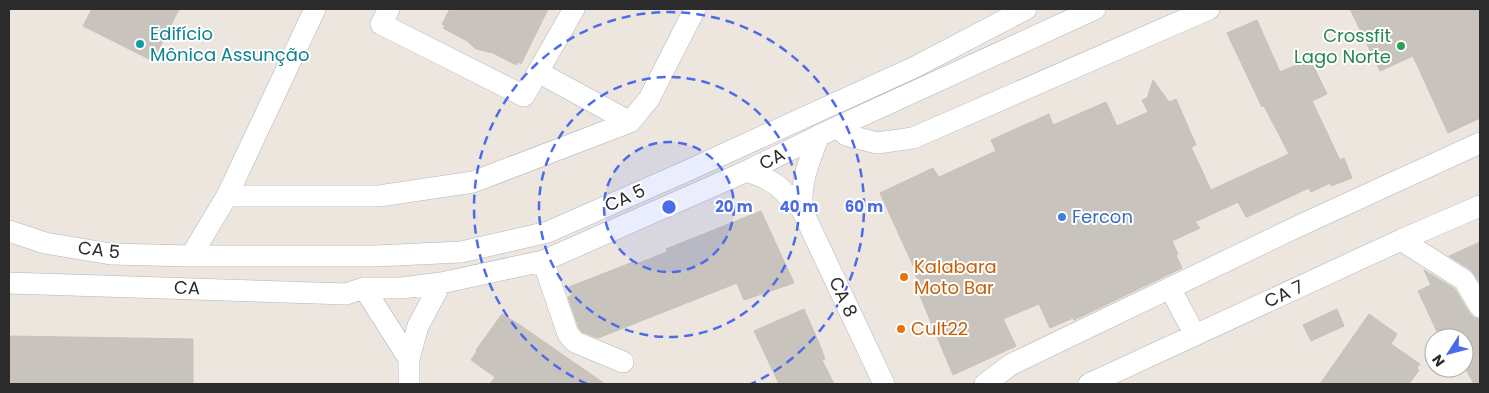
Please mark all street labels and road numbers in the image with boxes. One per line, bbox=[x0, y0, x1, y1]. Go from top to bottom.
street label: CA bbox=[755, 142, 789, 176]
street label: CA 5 bbox=[600, 178, 649, 218]
street label: CA 5 bbox=[77, 235, 121, 264]
street label: CA 8 bbox=[823, 272, 864, 321]
street label: CA 7 bbox=[1260, 274, 1308, 313]
street label: CA bbox=[174, 275, 200, 300]

